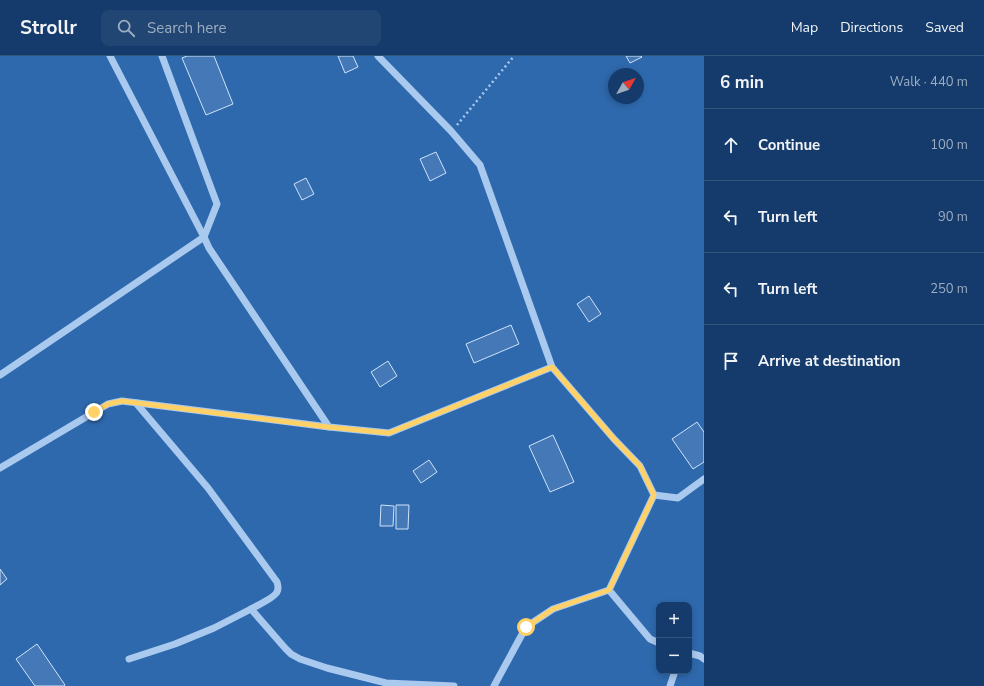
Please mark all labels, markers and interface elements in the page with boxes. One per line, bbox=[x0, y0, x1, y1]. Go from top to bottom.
search box bbox=[101, 10, 381, 46]
text: Strollr bbox=[20, 15, 77, 41]
icon: search bbox=[115, 17, 137, 39]
text: Search here bbox=[147, 18, 227, 38]
text: Map bbox=[791, 18, 818, 37]
text: Directions bbox=[840, 18, 903, 37]
text: Saved bbox=[925, 18, 964, 37]
north arrow bbox=[608, 68, 644, 104]
text: 6 min bbox=[720, 71, 764, 94]
text: Walk · 440 m bbox=[890, 73, 968, 91]
icon: ahead bbox=[720, 134, 742, 156]
text: Continue bbox=[758, 135, 820, 155]
text: 100 m bbox=[930, 136, 968, 154]
icon: left bbox=[720, 206, 742, 228]
text: Turn left bbox=[758, 207, 817, 227]
text: 90 m bbox=[938, 208, 968, 226]
icon: left bbox=[720, 278, 742, 300]
text: Turn left bbox=[758, 279, 817, 299]
text: 250 m bbox=[930, 280, 968, 298]
icon: arrive bbox=[720, 350, 742, 372]
text: Arrive at destination bbox=[758, 351, 901, 371]
route end bbox=[85, 403, 103, 421]
map controls bbox=[656, 602, 692, 674]
button: + bbox=[656, 602, 692, 638]
route start bbox=[517, 618, 535, 636]
button: − bbox=[656, 638, 692, 674]

